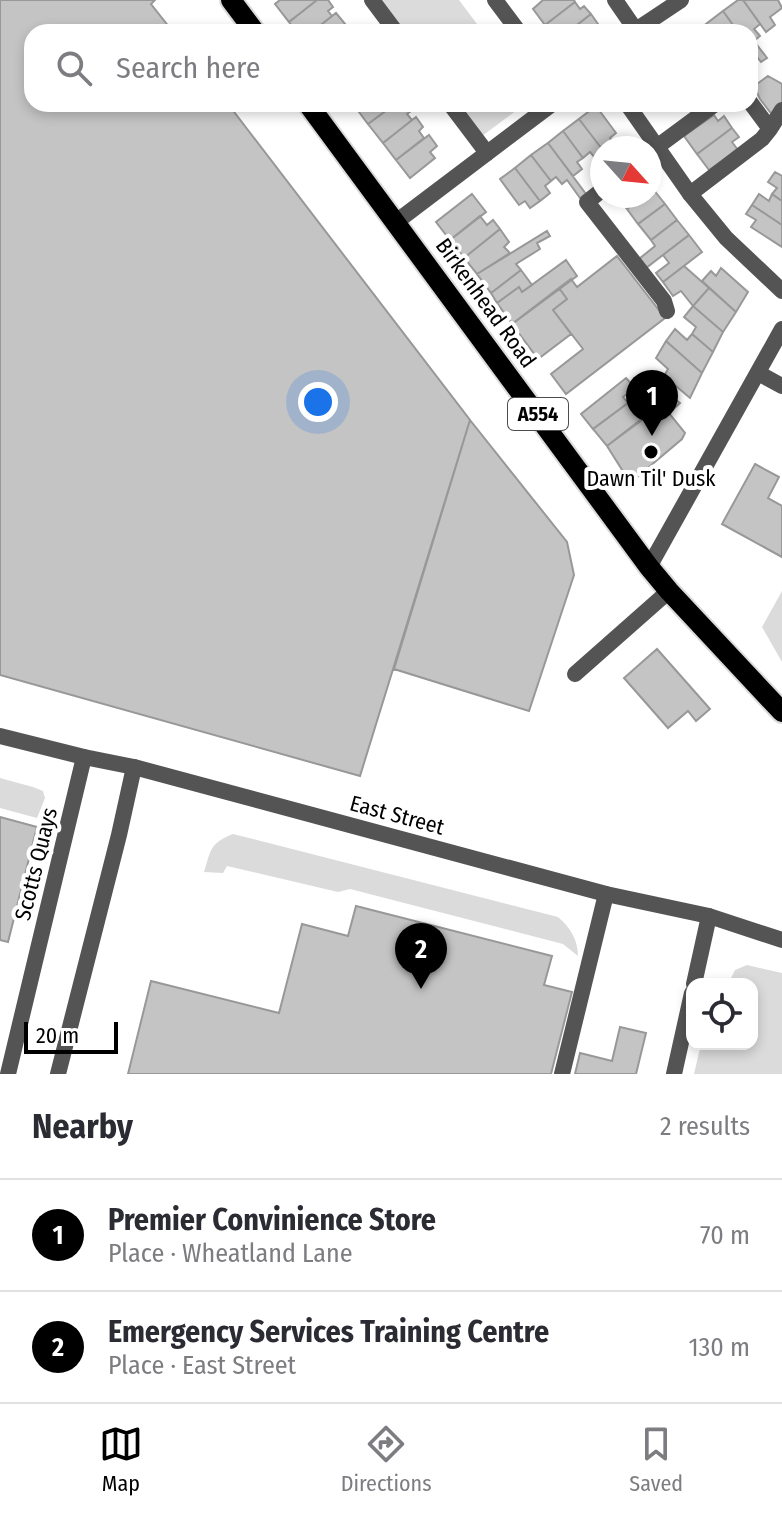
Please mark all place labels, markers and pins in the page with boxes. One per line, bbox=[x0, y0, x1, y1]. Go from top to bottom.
pin: 1 bbox=[626, 370, 678, 436]
marker: Dawn Til' Dusk bbox=[642, 443, 660, 461]
place label: Dawn Til' Dusk bbox=[586, 465, 716, 492]
pin: 2 bbox=[395, 923, 447, 989]

